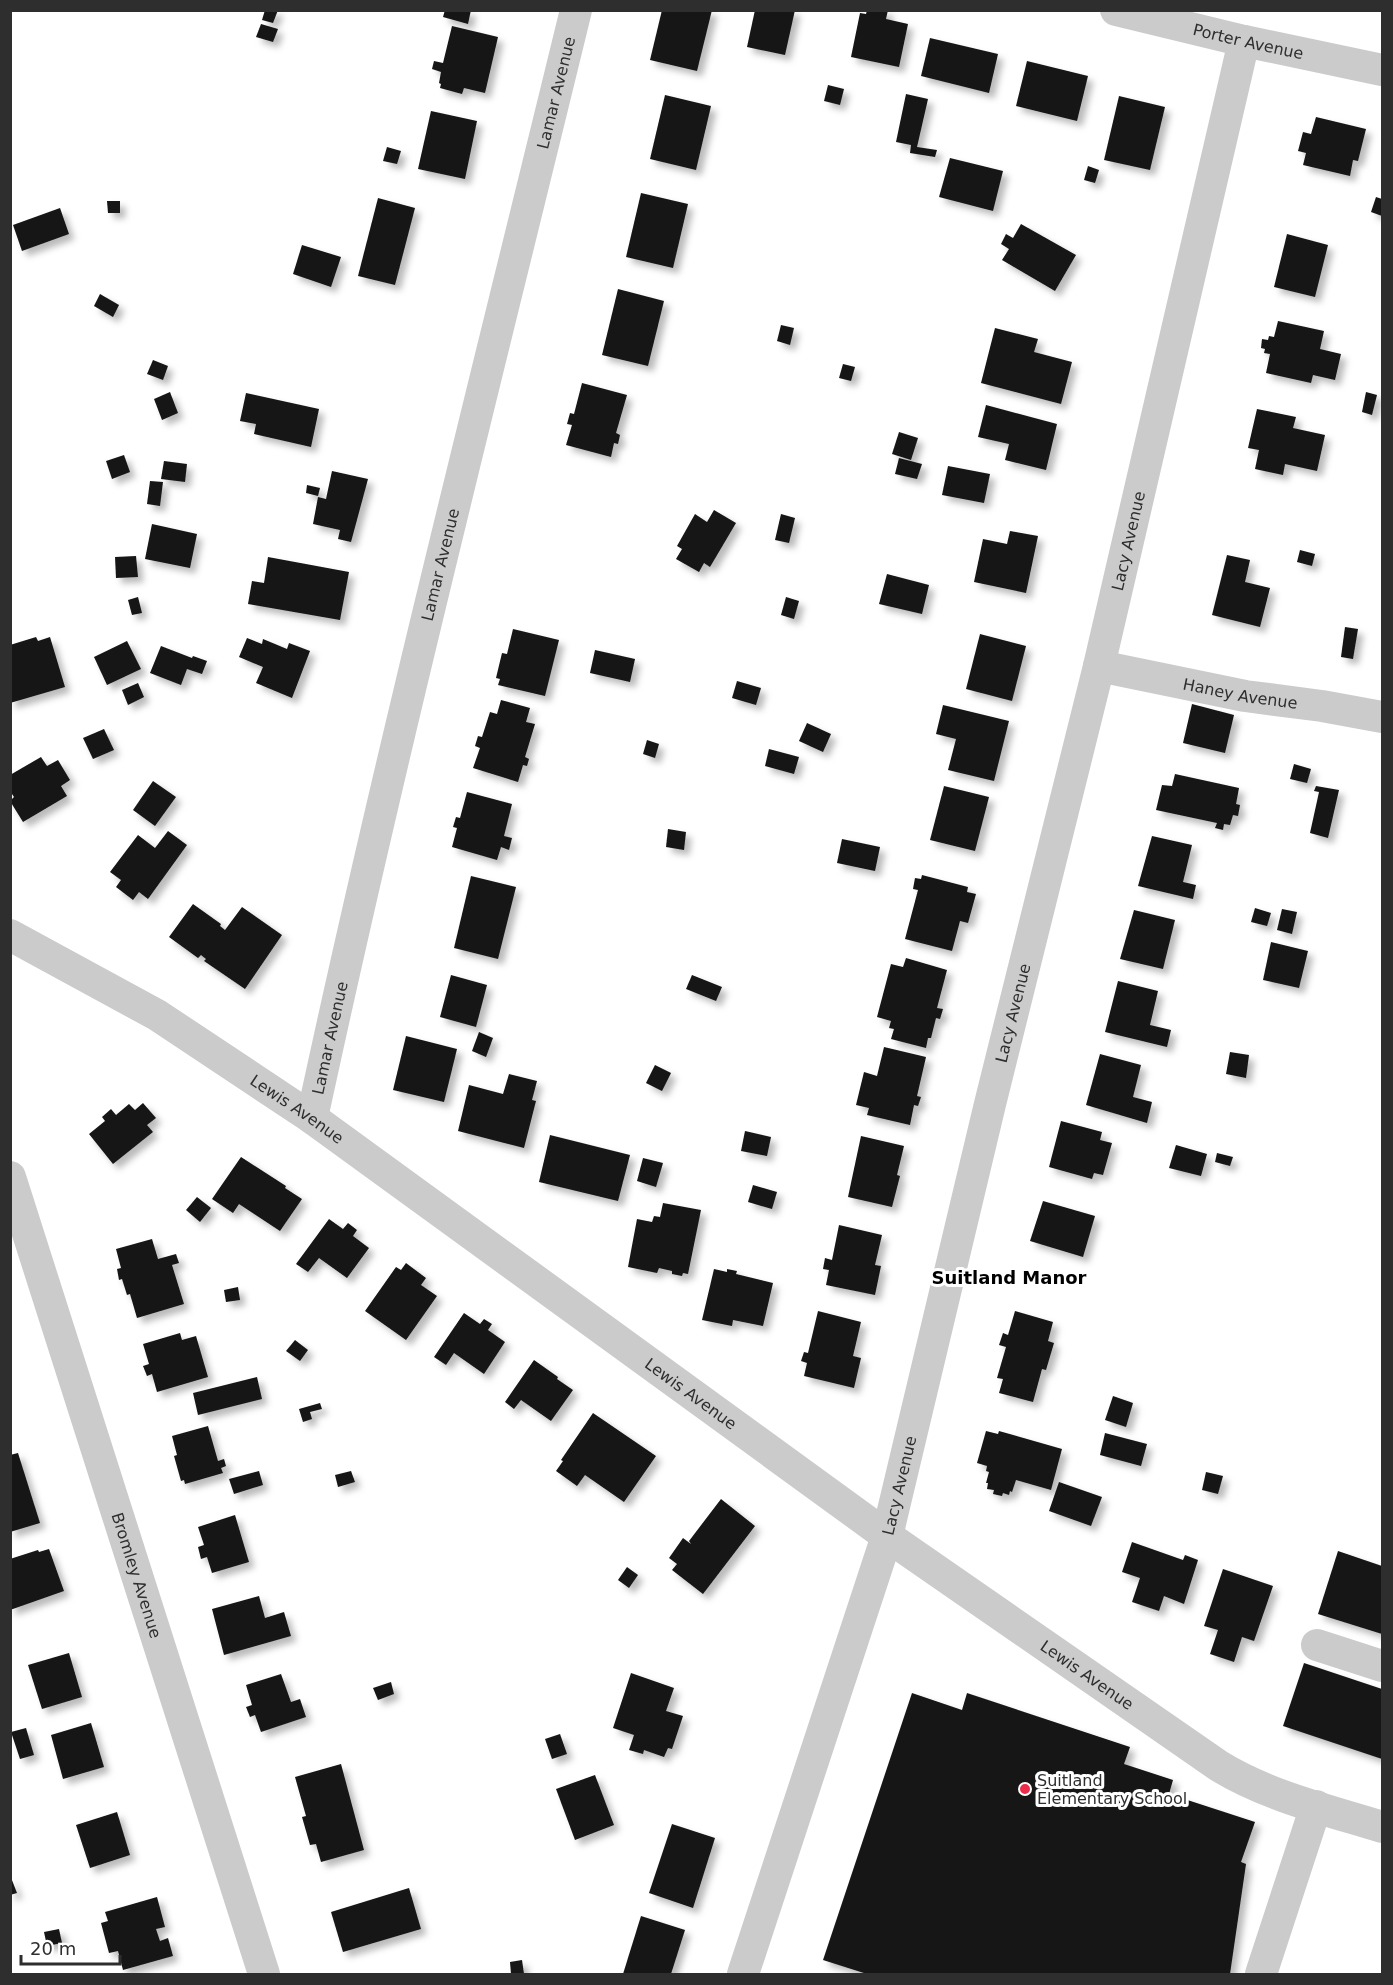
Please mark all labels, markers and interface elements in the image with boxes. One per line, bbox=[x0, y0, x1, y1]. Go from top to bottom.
street label: Porter Avenue bbox=[1191, 20, 1305, 63]
street label: Lamar Avenue bbox=[533, 35, 579, 151]
street label: Lacy Avenue bbox=[1108, 489, 1149, 593]
street label: Lamar Avenue bbox=[418, 506, 463, 623]
street label: Haney Avenue bbox=[1181, 675, 1299, 713]
street label: Lacy Avenue bbox=[992, 962, 1035, 1065]
street label: Lamar Avenue bbox=[308, 980, 352, 1096]
street label: Lewis Avenue bbox=[247, 1071, 347, 1148]
district label: Suitland Manor bbox=[932, 1267, 1087, 1288]
street label: Lewis Avenue bbox=[641, 1354, 740, 1434]
street label: Lacy Avenue bbox=[879, 1434, 921, 1537]
street label: Bromley Avenue bbox=[108, 1510, 165, 1641]
street label: Lewis Avenue bbox=[1037, 1636, 1137, 1714]
place label: Suitland Elementary School bbox=[1037, 1771, 1187, 1808]
marker: Suitland Elementary School bbox=[1018, 1782, 1032, 1796]
scale bar bbox=[21, 1928, 120, 1966]
text: 20 m bbox=[30, 1938, 76, 1959]

